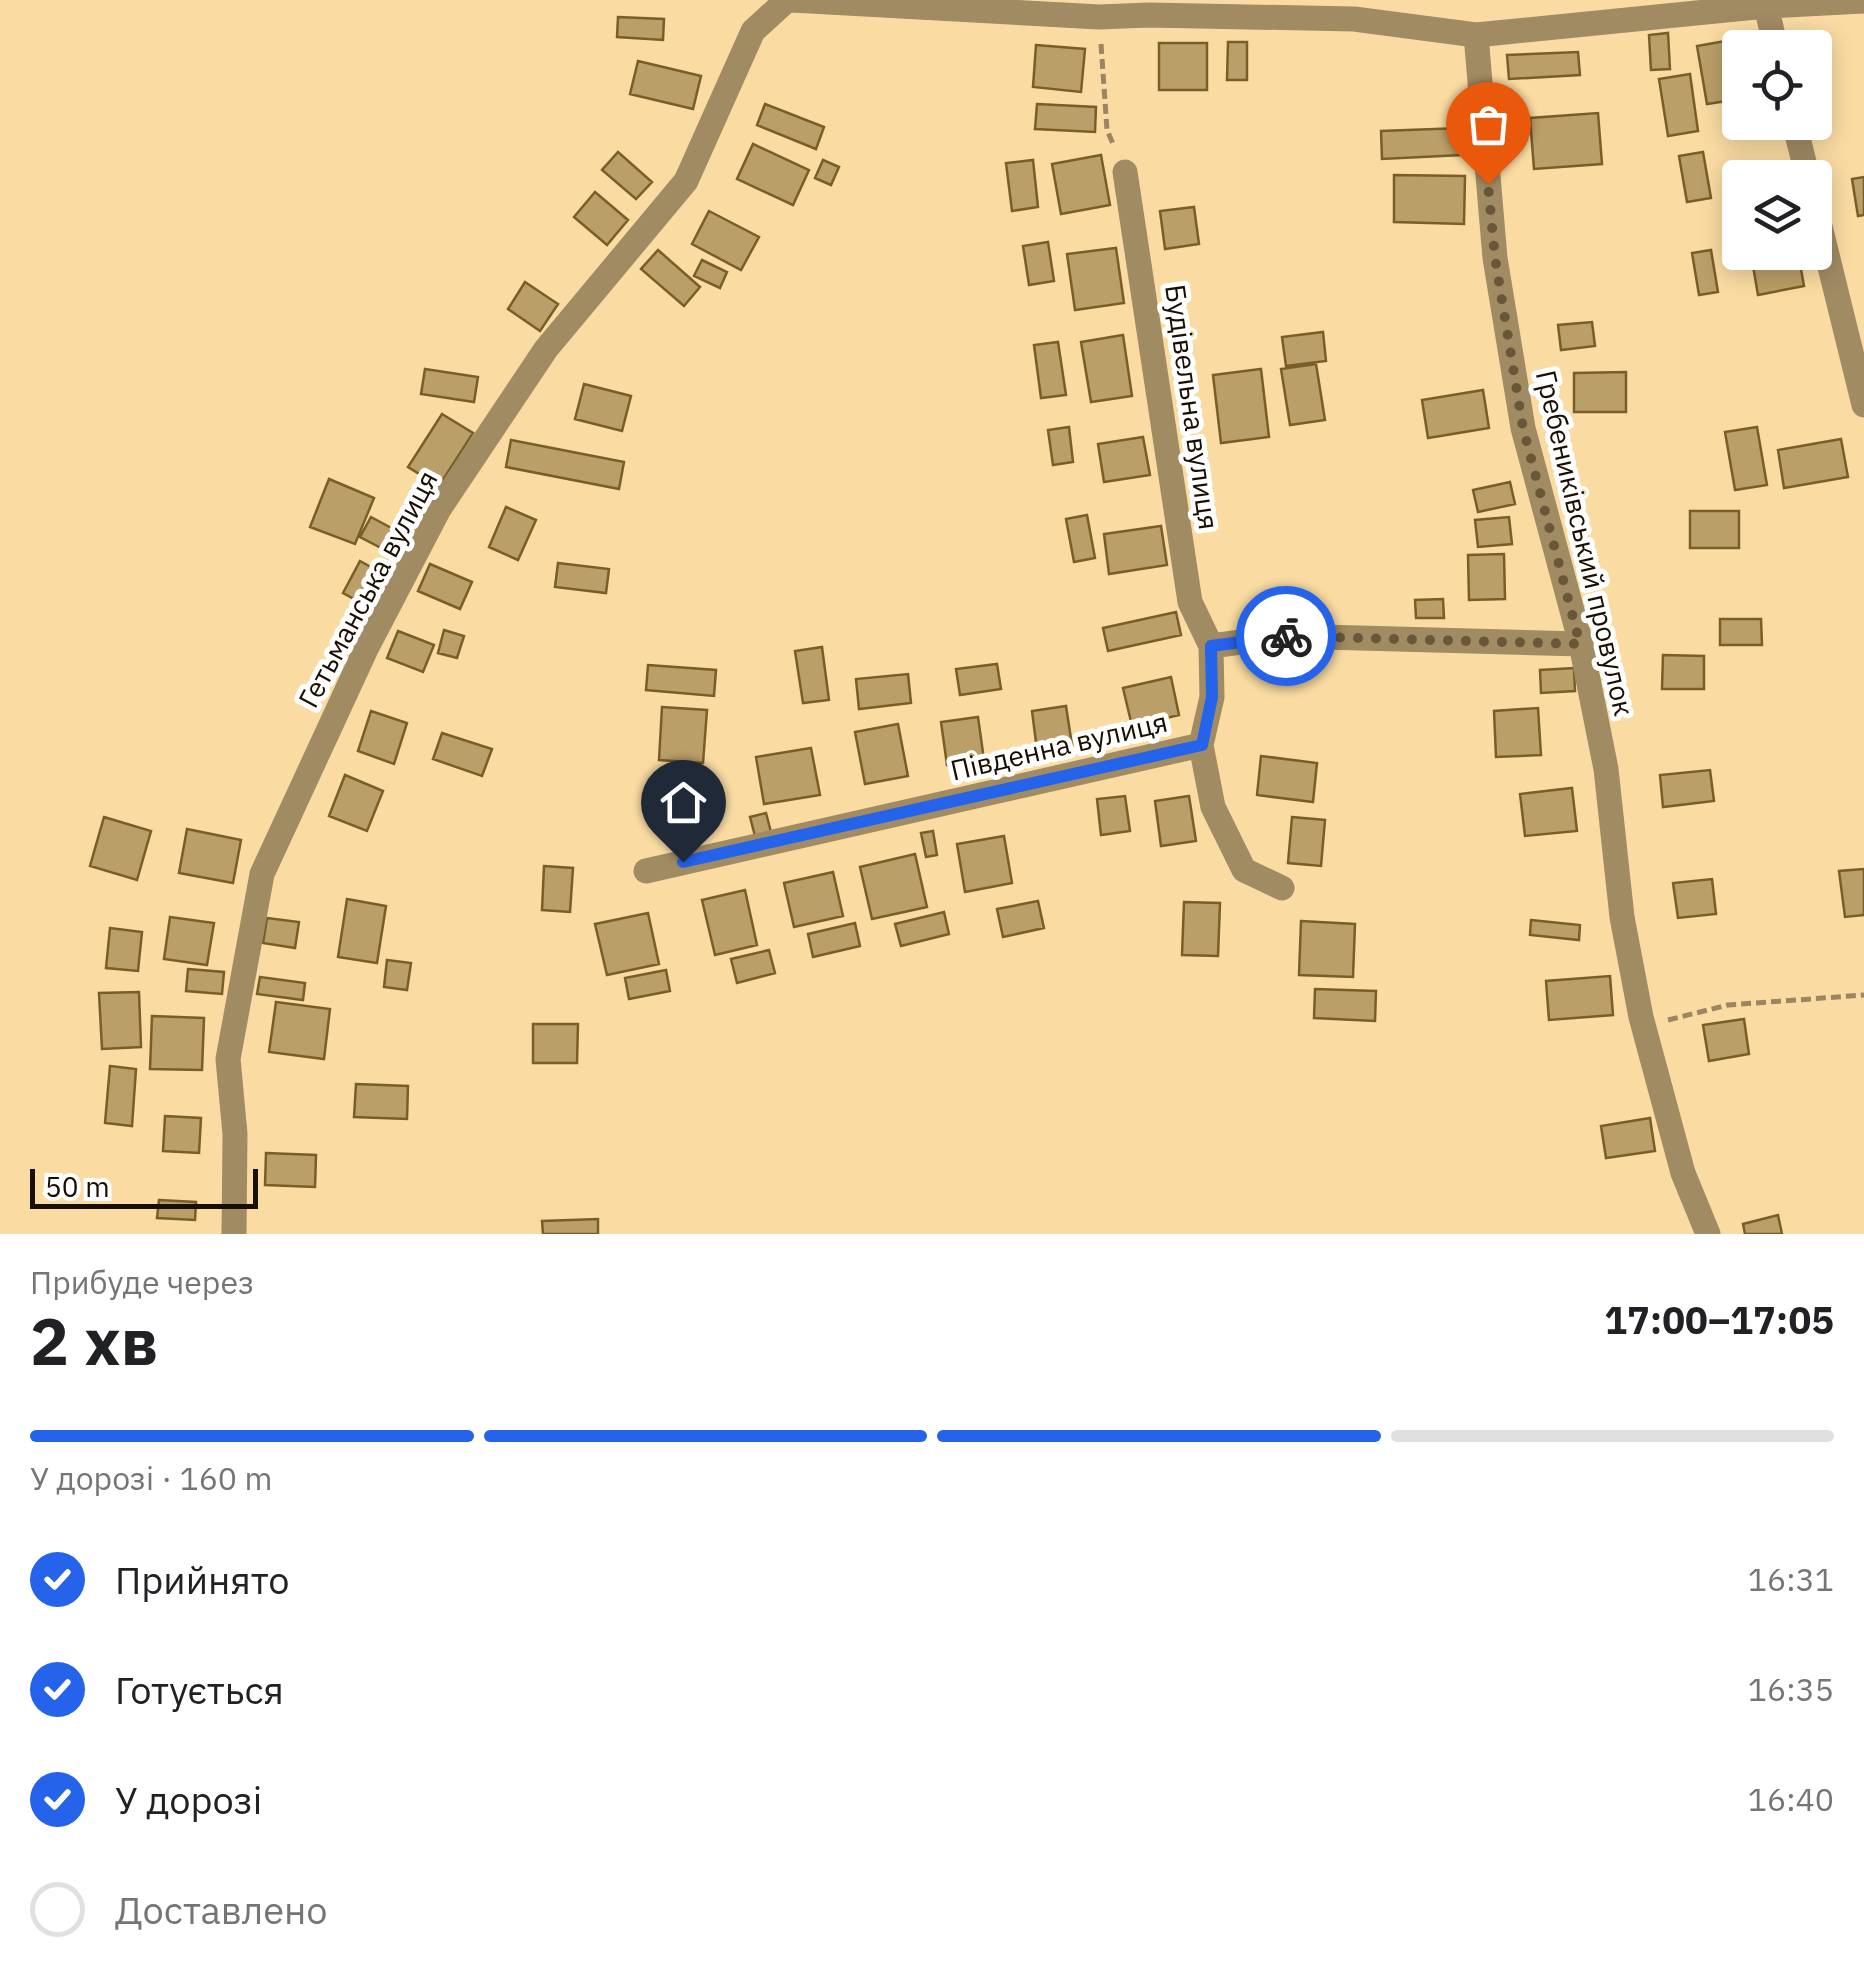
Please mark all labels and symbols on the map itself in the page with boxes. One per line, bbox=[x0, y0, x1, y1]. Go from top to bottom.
pin bbox=[1446, 82, 1531, 185]
street label: Будівельна вулиця bbox=[1157, 282, 1228, 532]
street label: Гребениківський провулок bbox=[1528, 366, 1643, 719]
street label: Гетьманська вулиця bbox=[289, 464, 446, 714]
courier bbox=[1236, 586, 1336, 686]
street label: Південна вулиця bbox=[947, 703, 1171, 788]
pin bbox=[641, 760, 726, 863]
scale bar bbox=[30, 1164, 258, 1208]

